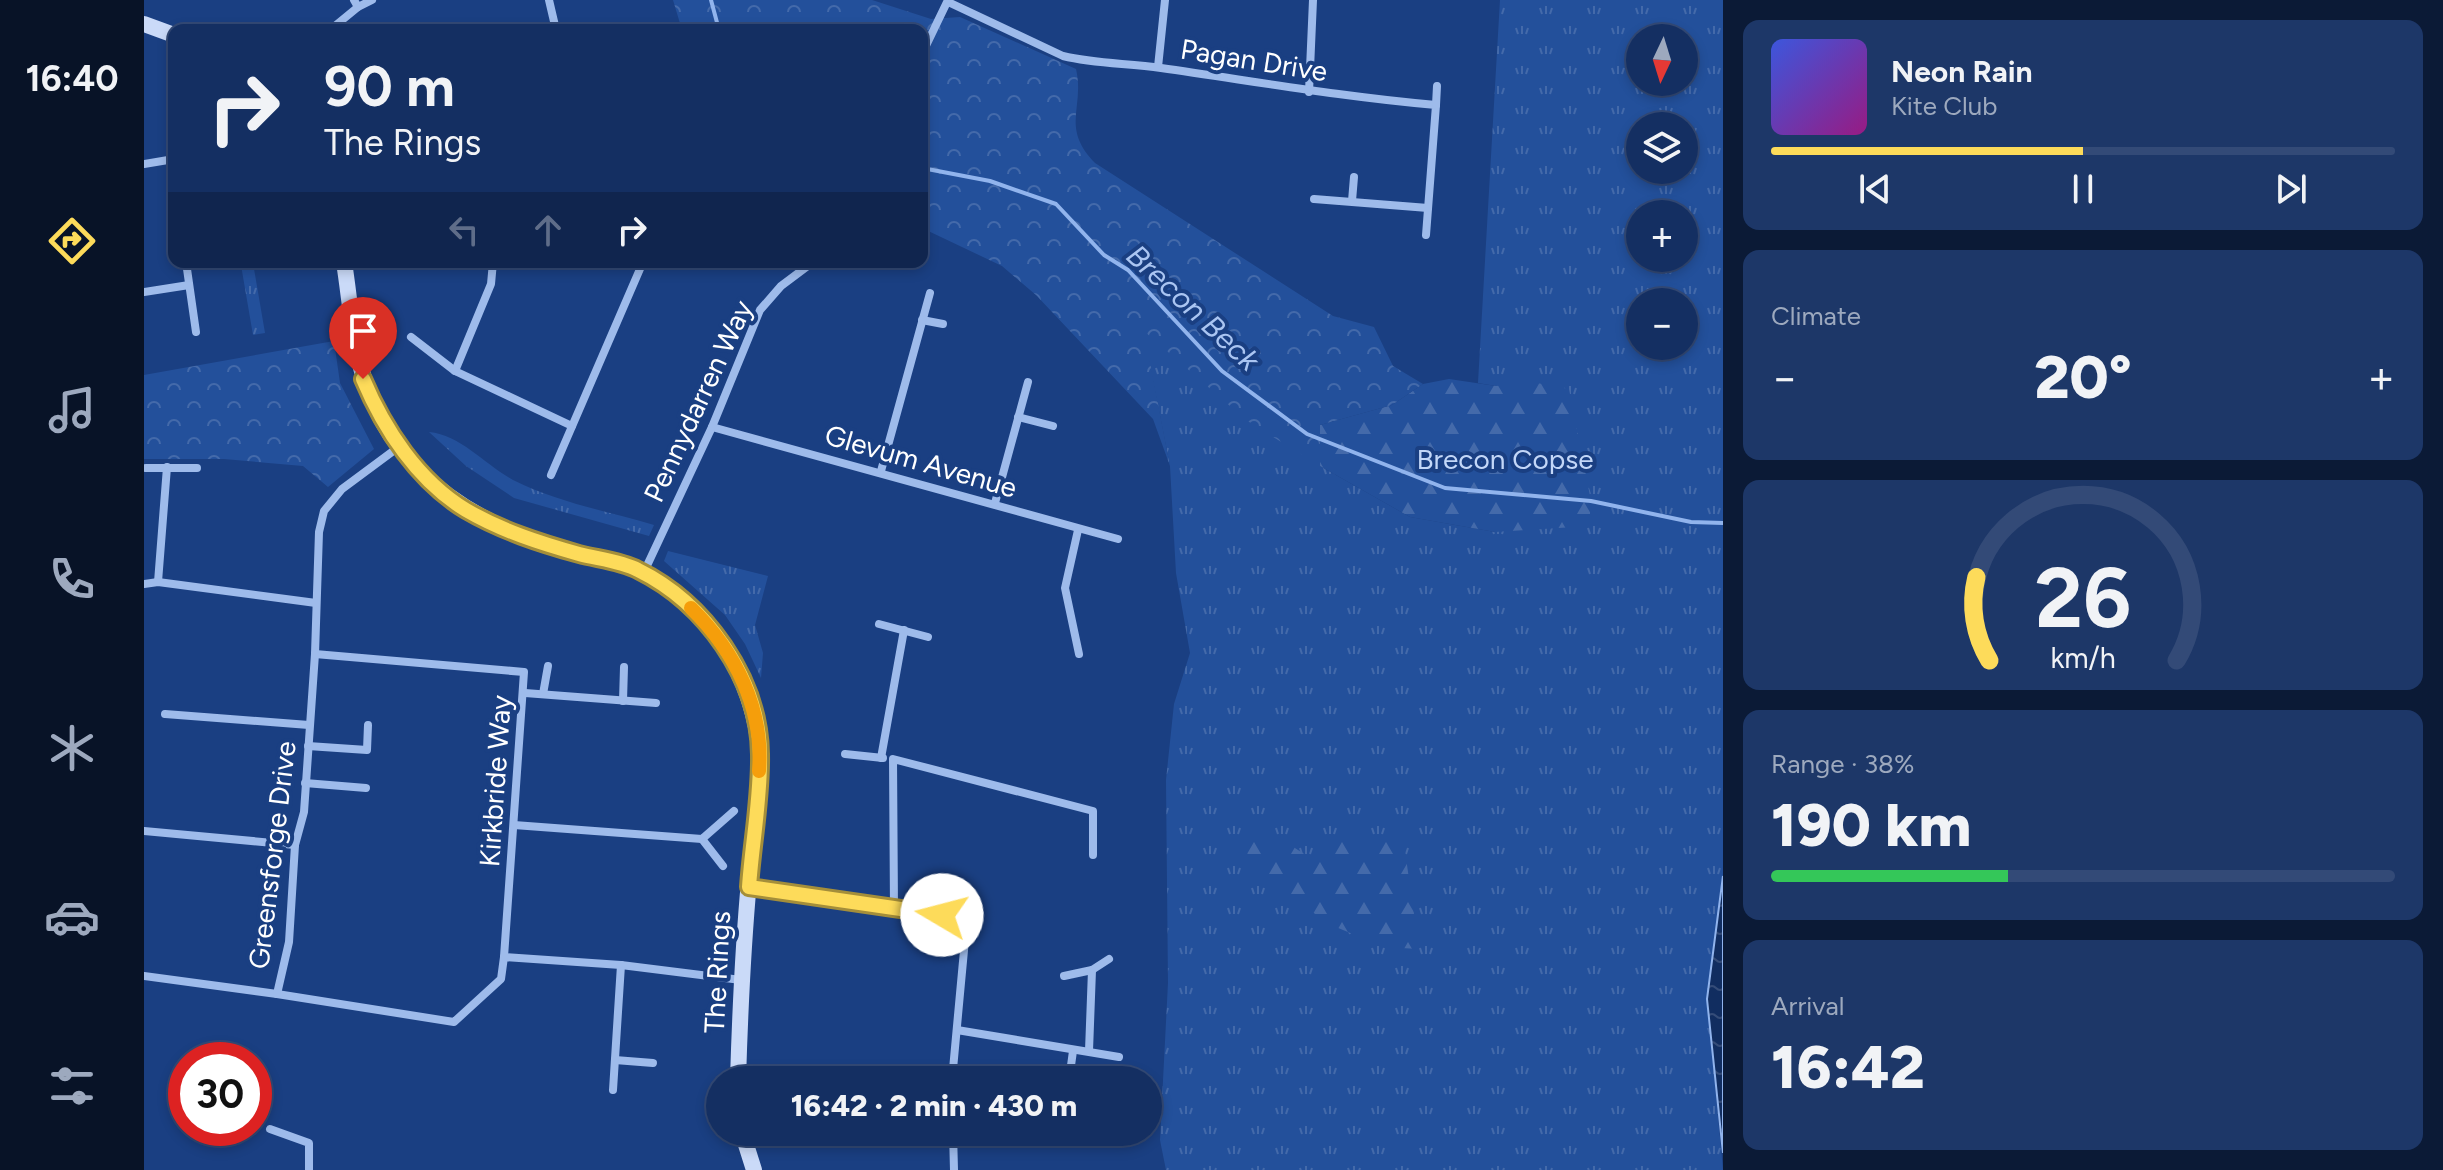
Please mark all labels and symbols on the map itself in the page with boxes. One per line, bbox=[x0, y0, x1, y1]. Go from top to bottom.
north arrow bbox=[1626, 24, 1698, 96]
street label: Pagan Drive bbox=[1178, 32, 1330, 88]
water label: Brecon Beck bbox=[1119, 237, 1269, 380]
street label: Pennydarren Way bbox=[636, 294, 760, 507]
pin bbox=[329, 297, 397, 379]
street label: Glevum Avenue bbox=[821, 417, 1021, 505]
park label: Brecon Copse bbox=[1416, 442, 1594, 476]
street label: Kirkbride Way bbox=[472, 694, 518, 868]
street label: Greensforge Drive bbox=[241, 739, 303, 971]
position arrow bbox=[900, 873, 984, 957]
street label: The Rings bbox=[697, 910, 737, 1034]
speed limit sign: 30 bbox=[168, 1042, 272, 1146]

